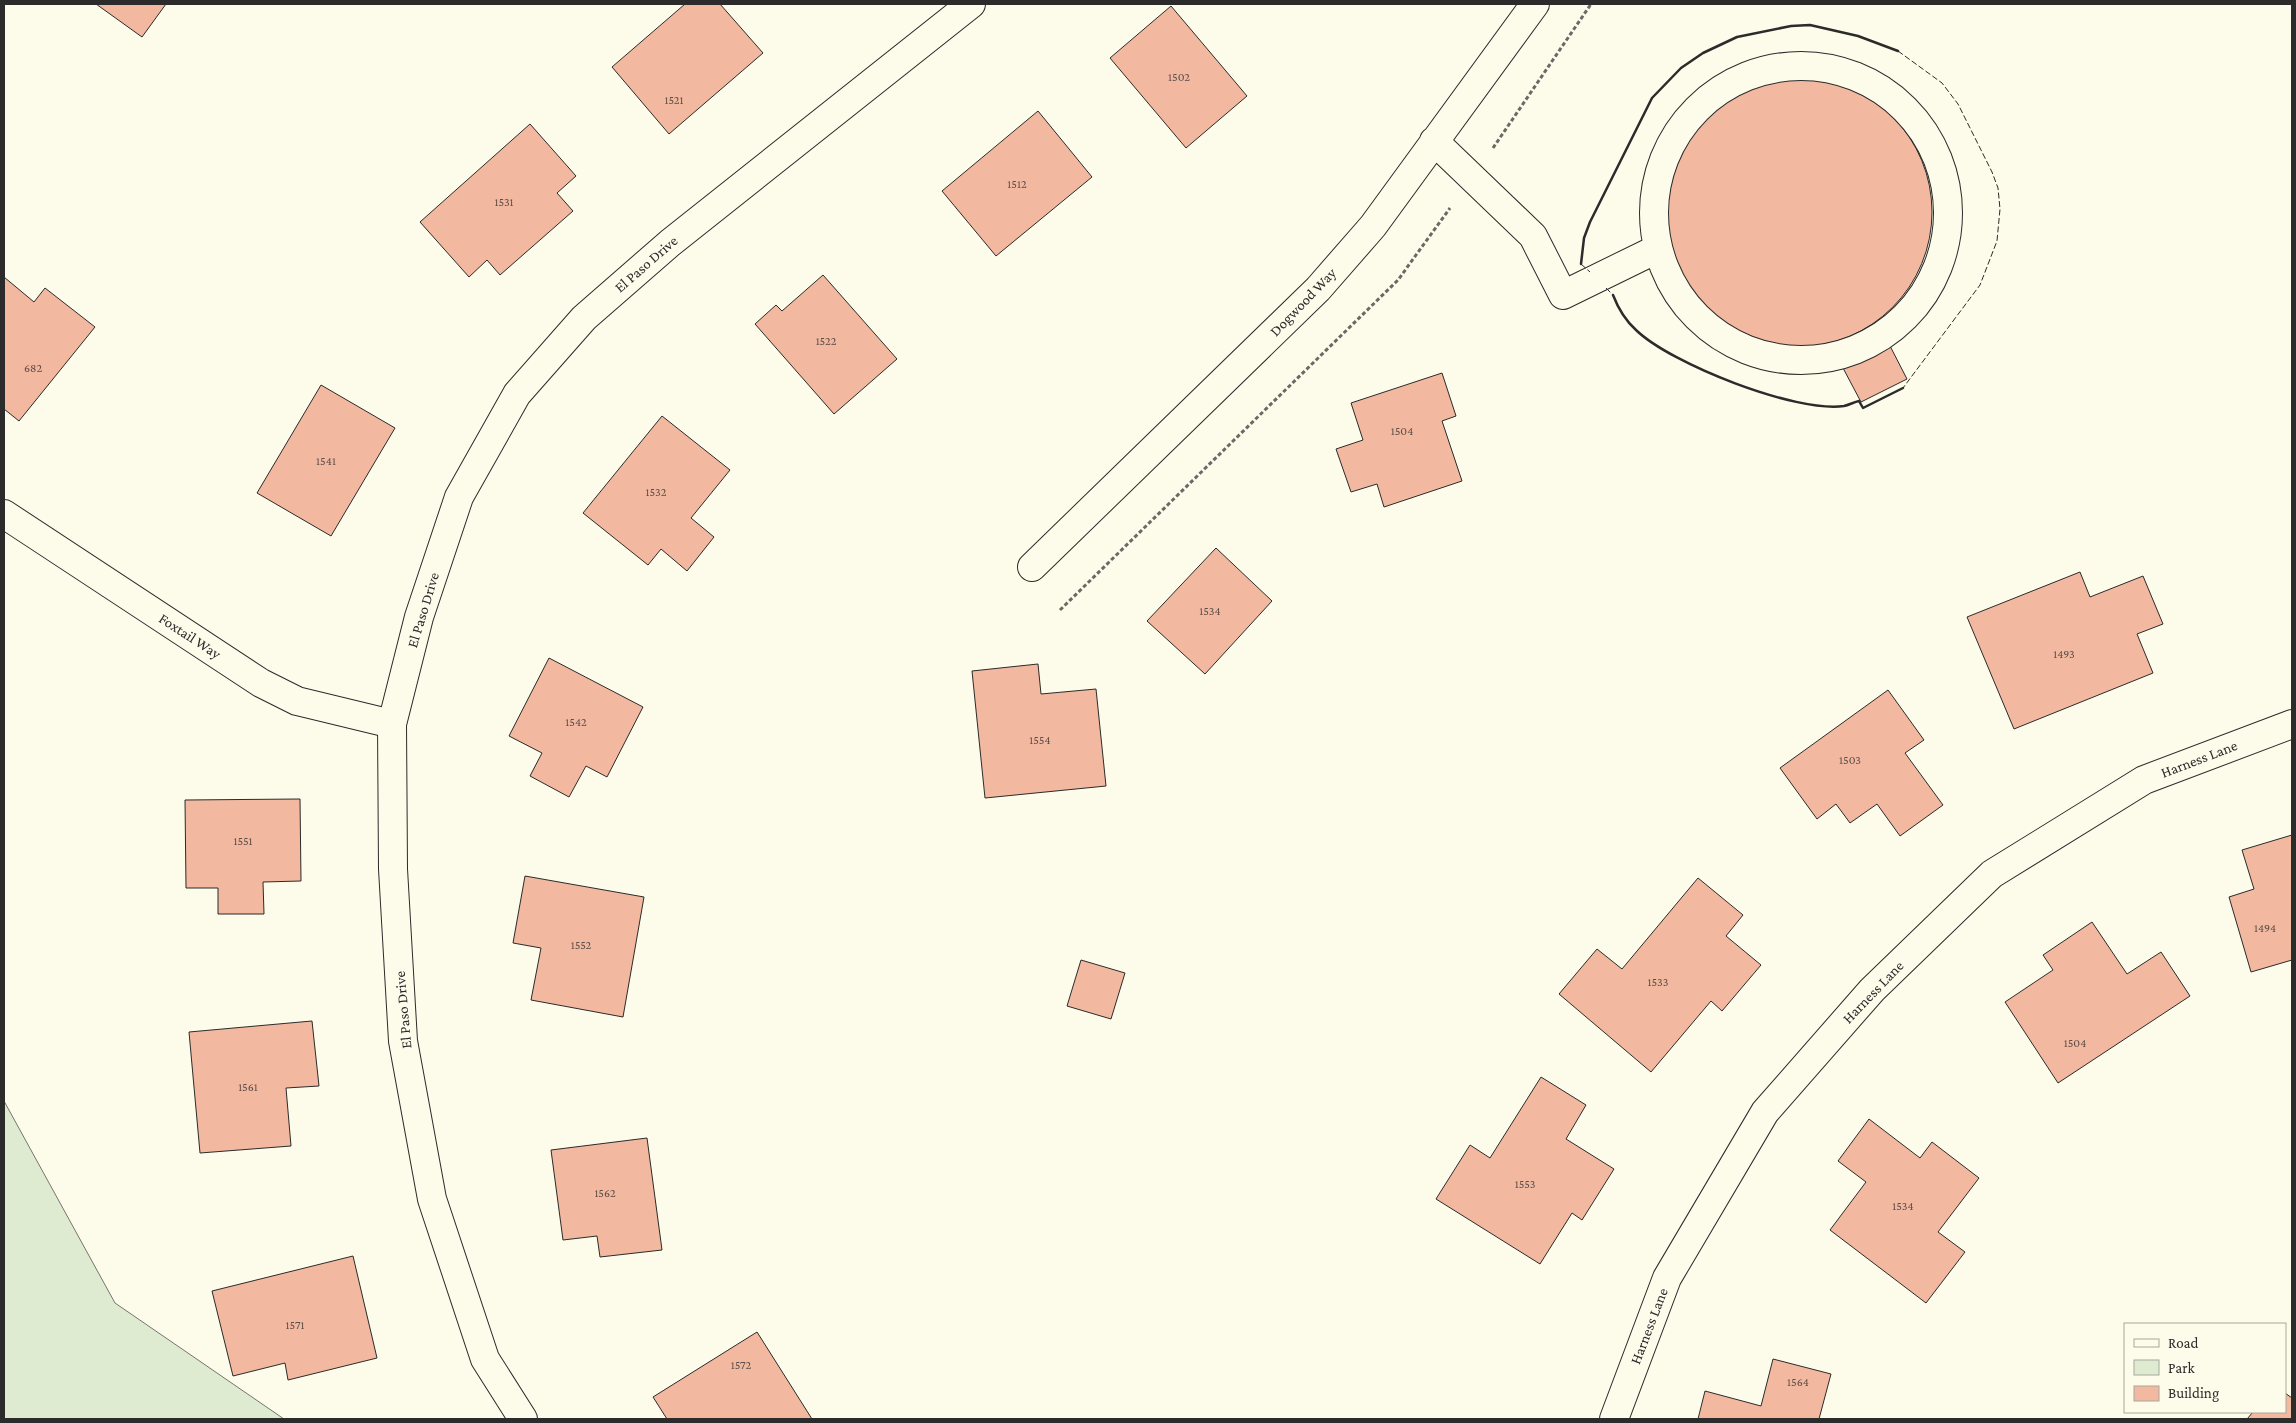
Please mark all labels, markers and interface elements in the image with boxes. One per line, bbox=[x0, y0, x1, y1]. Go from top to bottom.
house number: 1502 bbox=[1168, 70, 1190, 84]
house number: 1521 bbox=[664, 93, 684, 107]
house number: 1512 bbox=[1007, 177, 1027, 191]
house number: 1531 bbox=[494, 195, 514, 209]
street label: El Paso Drive bbox=[611, 232, 681, 296]
street label: Dogwood Way bbox=[1267, 265, 1340, 340]
house number: 1522 bbox=[816, 334, 837, 348]
house number: 682 bbox=[24, 361, 42, 375]
house number: 1504 bbox=[1391, 424, 1413, 438]
house number: 1541 bbox=[316, 454, 336, 468]
house number: 1532 bbox=[646, 485, 667, 499]
street label: El Paso Drive bbox=[404, 570, 442, 650]
house number: 1534 bbox=[1199, 604, 1221, 618]
street label: Foxtail Way bbox=[155, 610, 224, 663]
house number: 1493 bbox=[2053, 647, 2075, 661]
house number: 1542 bbox=[565, 715, 587, 729]
house number: 1554 bbox=[1029, 733, 1051, 747]
street label: Harness Lane bbox=[2159, 737, 2240, 781]
house number: 1503 bbox=[1839, 753, 1861, 767]
house number: 1551 bbox=[233, 834, 253, 848]
house number: 1494 bbox=[2254, 921, 2276, 935]
house number: 1552 bbox=[571, 938, 592, 952]
street label: Harness Lane bbox=[1839, 957, 1907, 1026]
street label: El Paso Drive bbox=[392, 970, 414, 1050]
house number: 1533 bbox=[1648, 975, 1669, 989]
house number: 1504 bbox=[2064, 1036, 2086, 1050]
house number: 1561 bbox=[238, 1080, 258, 1094]
house number: 1553 bbox=[1515, 1177, 1536, 1191]
house number: 1562 bbox=[594, 1186, 616, 1200]
house number: 1534 bbox=[1892, 1199, 1914, 1213]
street label: Harness Lane bbox=[1627, 1285, 1671, 1366]
house number: 1571 bbox=[286, 1318, 304, 1332]
legend bbox=[2124, 1323, 2286, 1413]
text: Road bbox=[2168, 1335, 2199, 1351]
house number: 1572 bbox=[731, 1358, 752, 1372]
text: Park bbox=[2168, 1360, 2195, 1376]
house number: 1564 bbox=[1787, 1375, 1809, 1389]
text: Building bbox=[2168, 1385, 2219, 1402]

